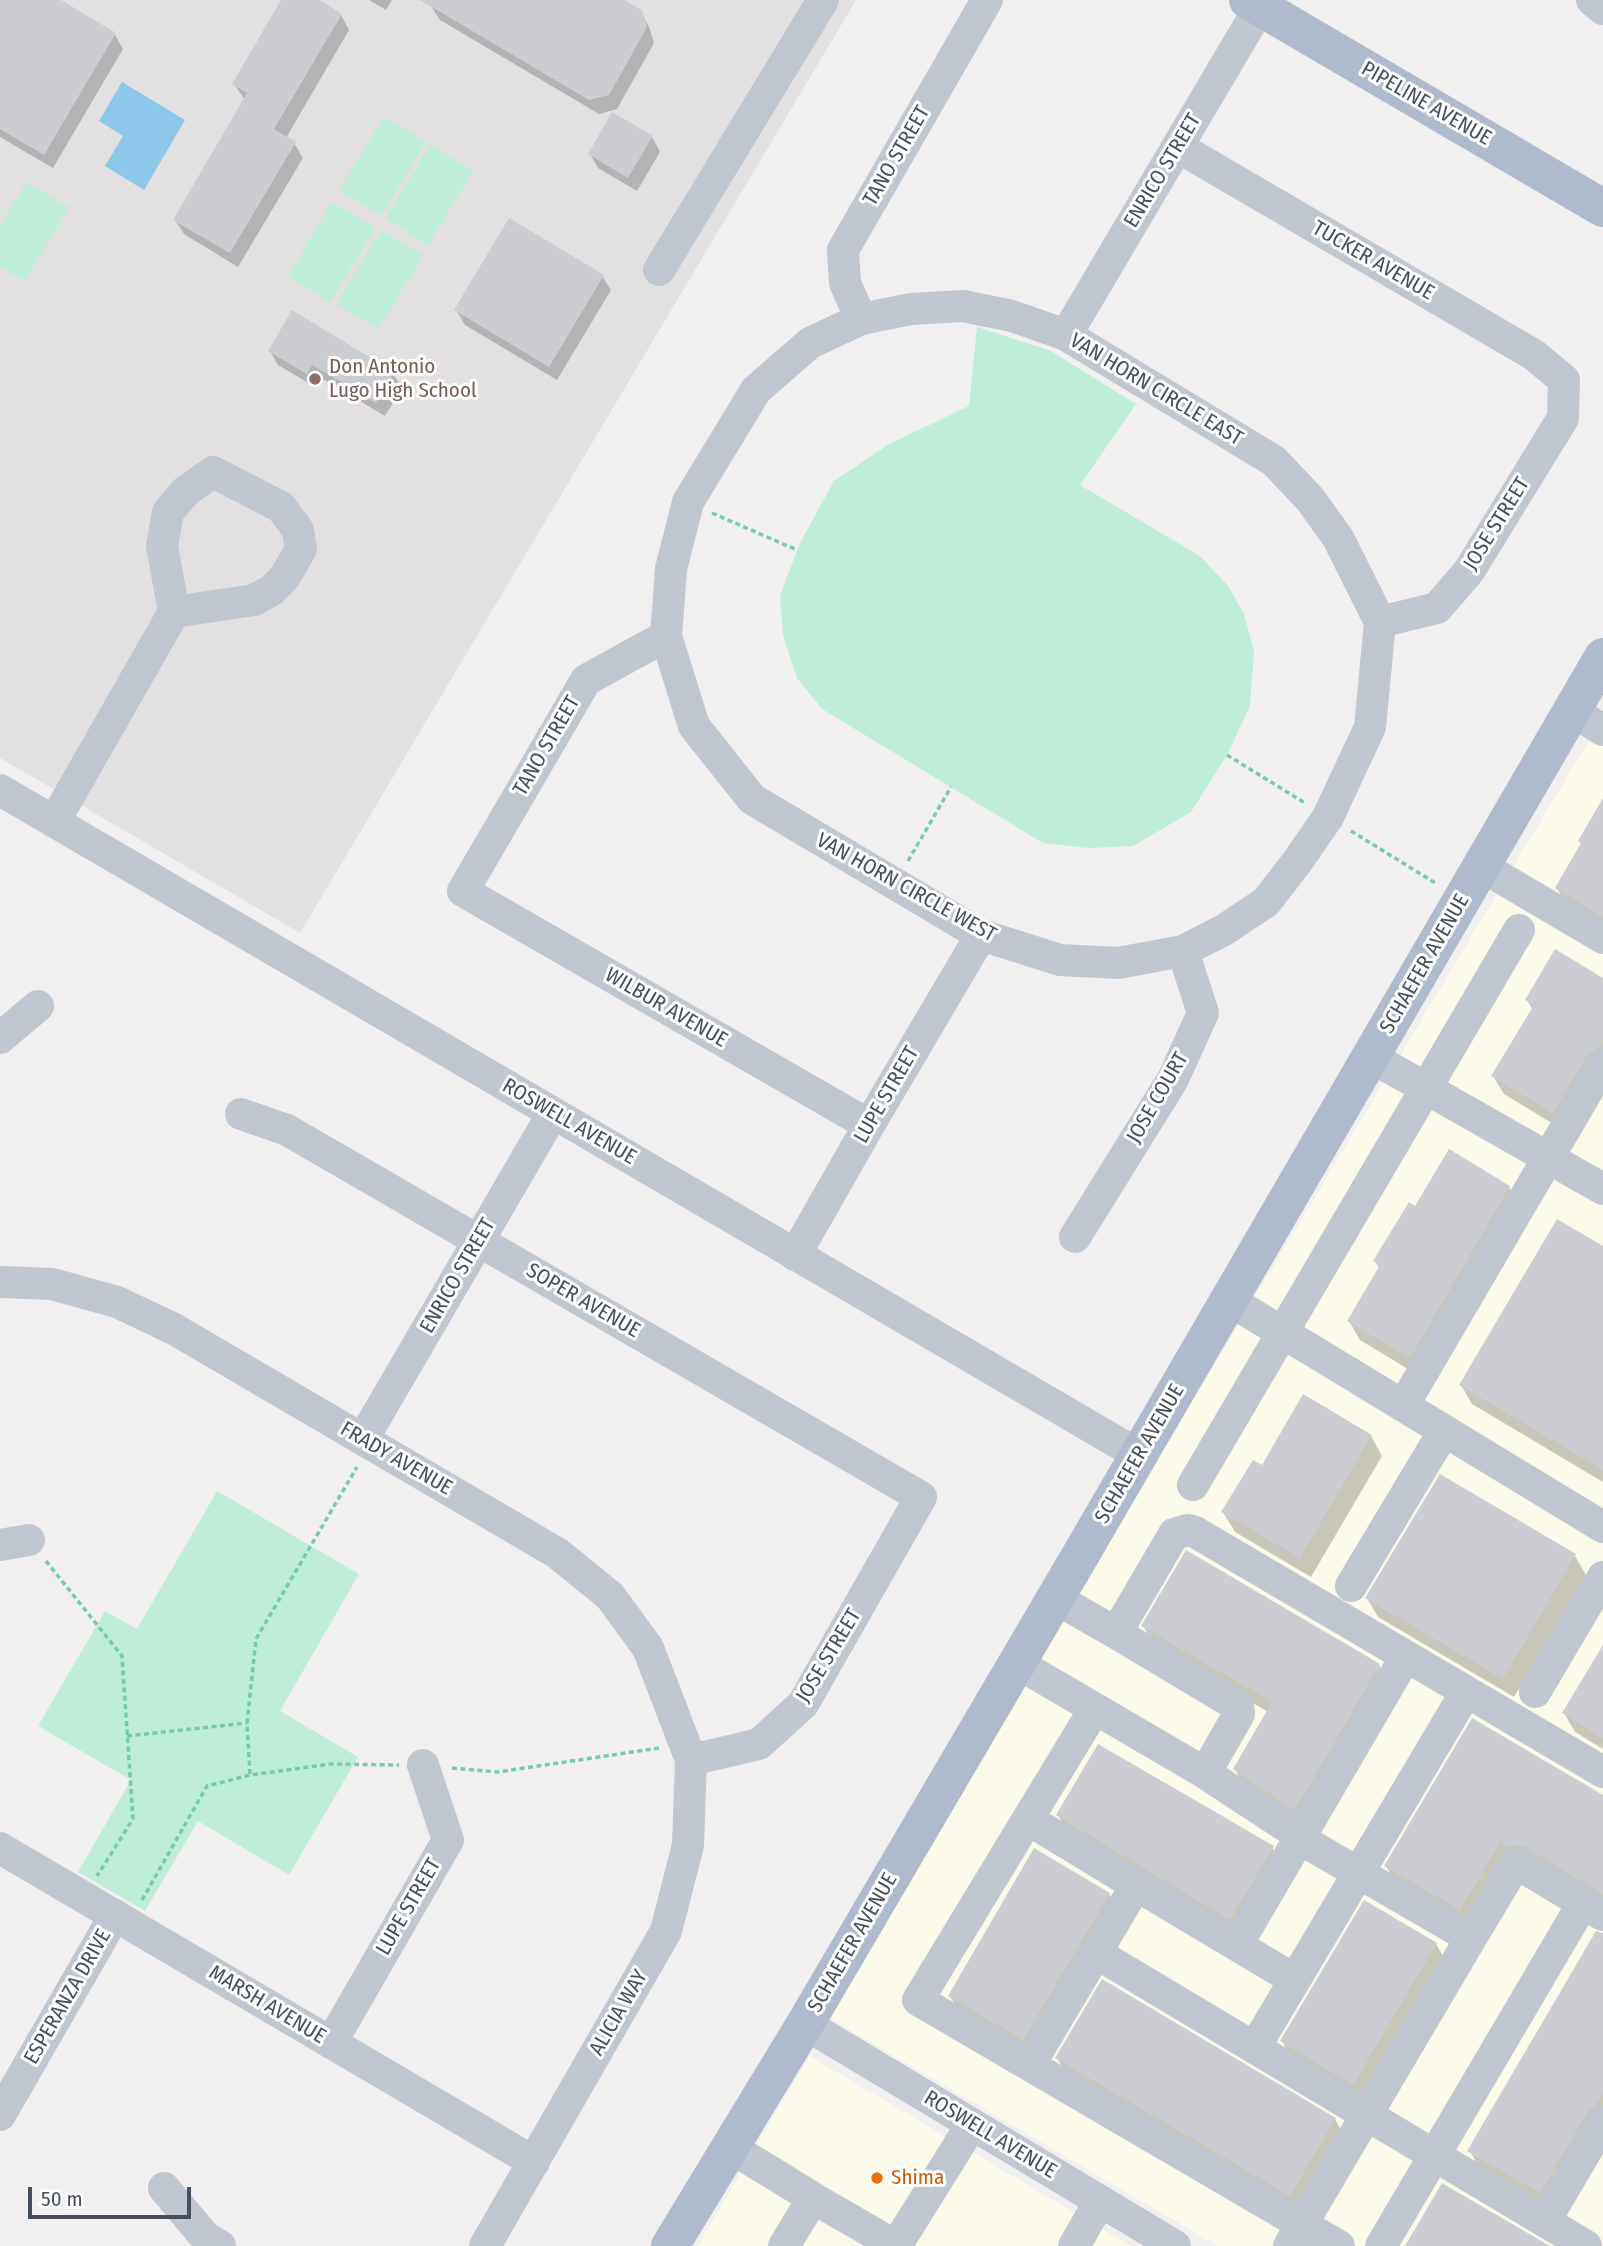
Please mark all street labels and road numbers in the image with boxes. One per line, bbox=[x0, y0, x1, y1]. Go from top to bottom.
street label: PIPELINE AVENUE bbox=[1357, 57, 1495, 151]
street label: TANO STREET bbox=[858, 102, 936, 210]
street label: ENRICO STREET bbox=[1119, 109, 1207, 233]
street label: TUCKER AVENUE bbox=[1308, 216, 1438, 306]
street label: VAN HORN CIRCLE EAST bbox=[1065, 328, 1247, 452]
street label: JOSE STREET bbox=[1459, 473, 1535, 575]
street label: TANO STREET bbox=[508, 692, 586, 800]
street label: VAN HORN CIRCLE WEST bbox=[812, 828, 1000, 948]
street label: SCHAEFER AVENUE bbox=[1375, 890, 1475, 1038]
street label: WILBUR AVENUE bbox=[600, 963, 732, 1053]
street label: LUPE STREET bbox=[849, 1042, 925, 1148]
street label: JOSE COURT bbox=[1122, 1048, 1194, 1148]
street label: ROSWELL AVENUE bbox=[498, 1074, 640, 1170]
street label: ENRICO STREET bbox=[415, 1214, 501, 1338]
street label: SOPER AVENUE bbox=[522, 1258, 644, 1344]
street label: SCHAEFER AVENUE bbox=[1090, 1380, 1190, 1528]
street label: FRADY AVENUE bbox=[336, 1417, 456, 1501]
street label: JOSE STREET bbox=[791, 1605, 867, 1707]
street label: LUPE STREET bbox=[371, 1854, 447, 1960]
street label: SCHAEFER AVENUE bbox=[803, 1869, 903, 2017]
street label: ESPERANZA DRIVE bbox=[19, 1925, 117, 2069]
street label: MARSH AVENUE bbox=[204, 1960, 330, 2050]
street label: ALICIA WAY bbox=[585, 1966, 653, 2060]
street label: ROSWELL AVENUE bbox=[919, 2086, 1061, 2184]

